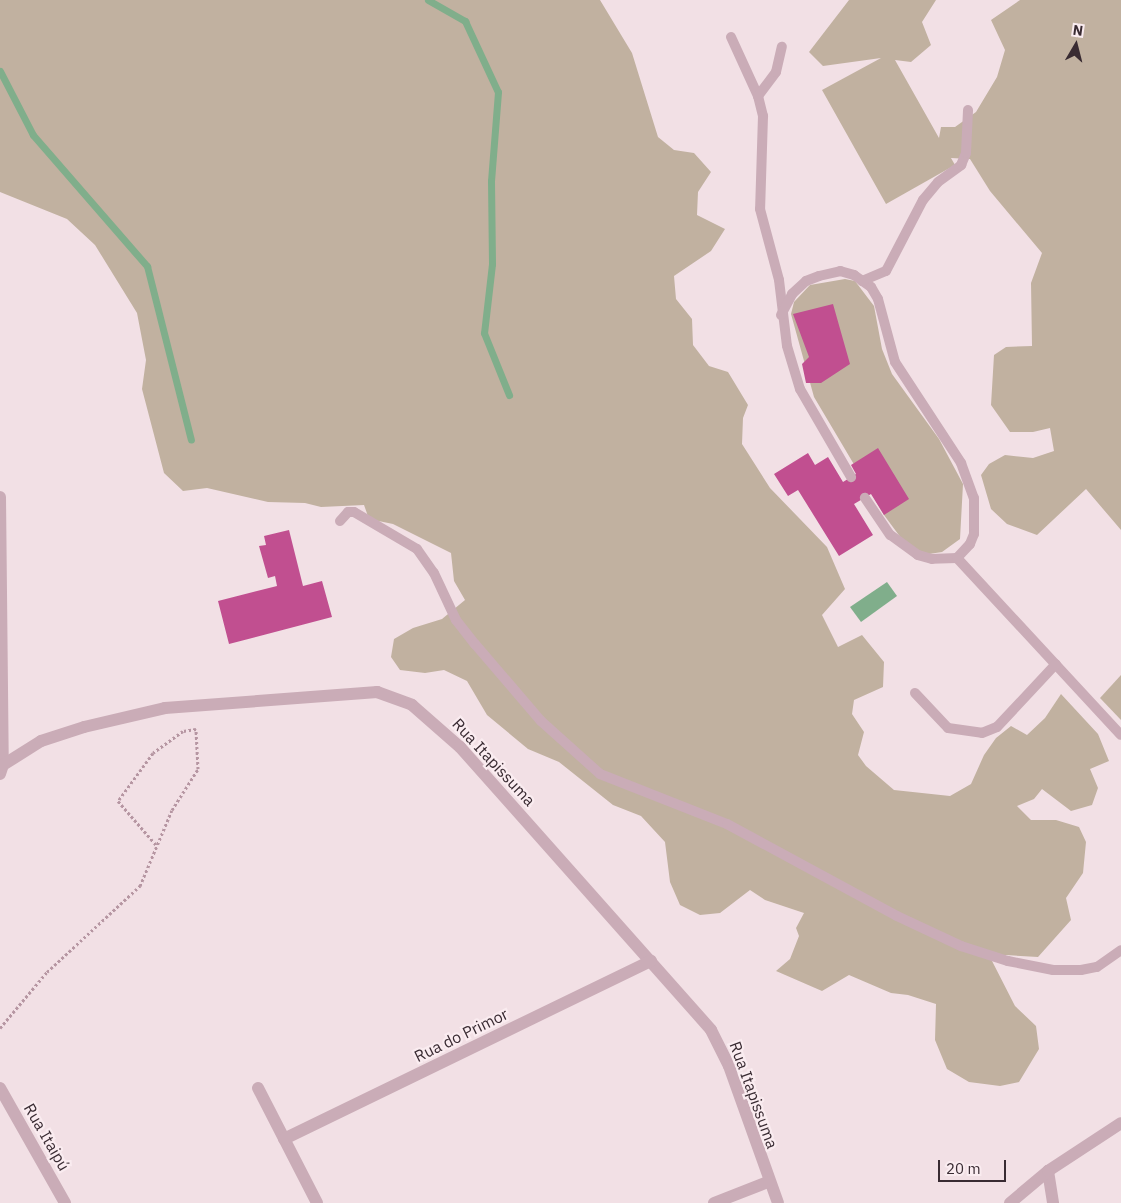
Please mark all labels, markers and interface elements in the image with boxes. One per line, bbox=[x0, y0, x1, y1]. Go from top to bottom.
north arrow bbox=[1051, 20, 1101, 70]
text: N bbox=[1072, 21, 1084, 40]
street label: Rua Itapissuma bbox=[449, 714, 539, 810]
street label: Rua do Primor bbox=[411, 1004, 511, 1066]
street label: Rua Itapissuma bbox=[726, 1039, 782, 1151]
street label: Rua Itaipú bbox=[20, 1100, 74, 1174]
scale bar bbox=[941, 1150, 1008, 1182]
text: 20 m bbox=[946, 1159, 981, 1178]

